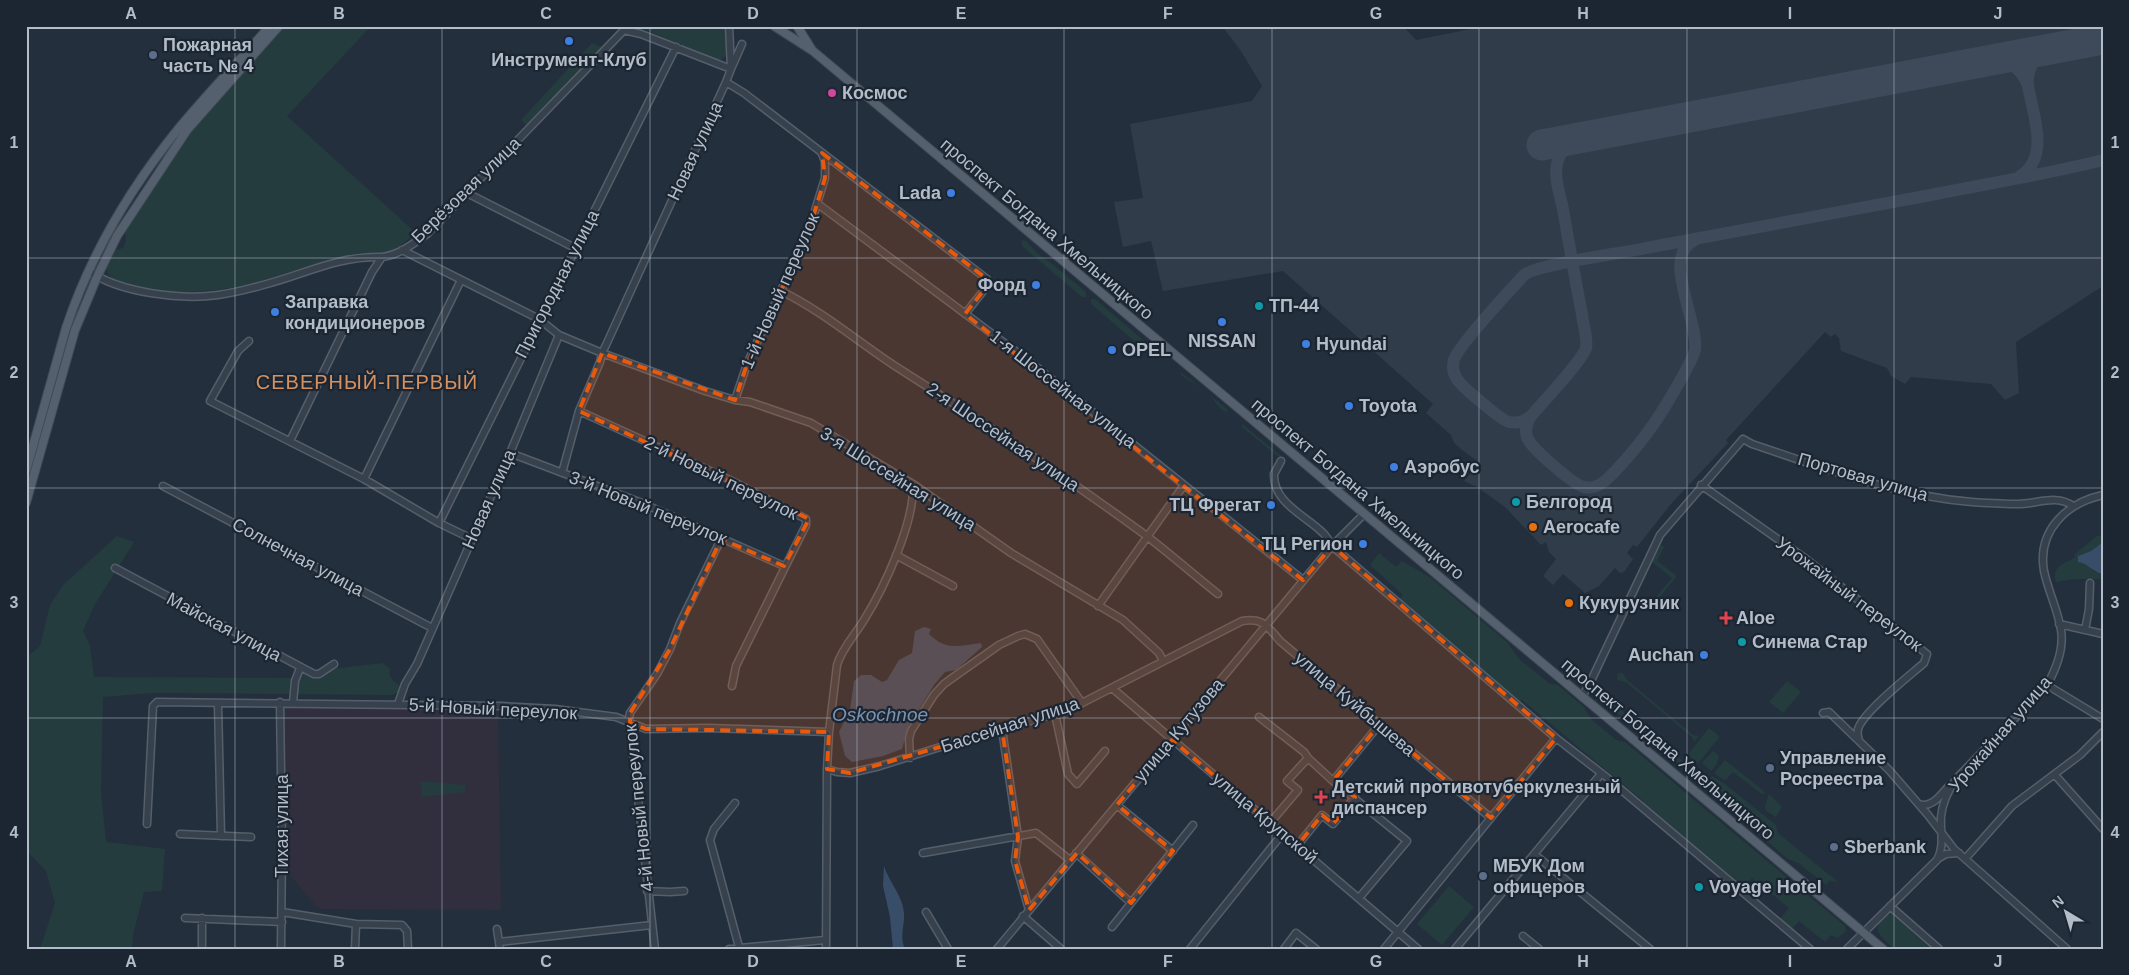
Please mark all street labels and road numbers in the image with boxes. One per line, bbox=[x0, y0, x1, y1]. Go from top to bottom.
street label: Новая улица bbox=[663, 98, 727, 204]
street label: Берёзовая улица bbox=[407, 132, 525, 247]
street label: проспект Богдана Хмельницкого bbox=[937, 134, 1157, 324]
street label: Пригородная улица bbox=[511, 206, 603, 361]
street label: 1-й Новый переулок bbox=[737, 210, 823, 372]
street label: 1-я Шоссейная улица bbox=[986, 326, 1141, 453]
street label: 2-я Шоссейная улица bbox=[923, 379, 1084, 496]
street label: проспект Богдана Хмельницкого bbox=[1248, 394, 1468, 584]
street label: 3-я Шоссейная улица bbox=[817, 423, 980, 536]
street label: 2-й Новый переулок bbox=[641, 432, 801, 524]
street label: Новая улица bbox=[458, 445, 520, 552]
street label: Портовая улица bbox=[1796, 449, 1931, 505]
street label: 3-й Новый переулок bbox=[566, 467, 730, 549]
street label: Солнечная улица bbox=[229, 514, 368, 601]
street label: Урожайный переулок bbox=[1772, 533, 1926, 655]
street label: Майская улица bbox=[163, 588, 286, 666]
street label: улица Куйбышева bbox=[1291, 648, 1420, 761]
street label: проспект Богдана Хмельницкого bbox=[1558, 654, 1778, 844]
street label: Урожайная улица bbox=[1944, 671, 2056, 796]
street label: улица Кутузова bbox=[1130, 673, 1229, 786]
street label: Бассейная улица bbox=[938, 693, 1083, 757]
street label: 5-й Новый переулок bbox=[408, 695, 578, 723]
street label: 4-й Новый переулок bbox=[620, 723, 658, 893]
street label: улица Крупской bbox=[1209, 768, 1321, 868]
street label: Тихая улица bbox=[272, 773, 292, 878]

